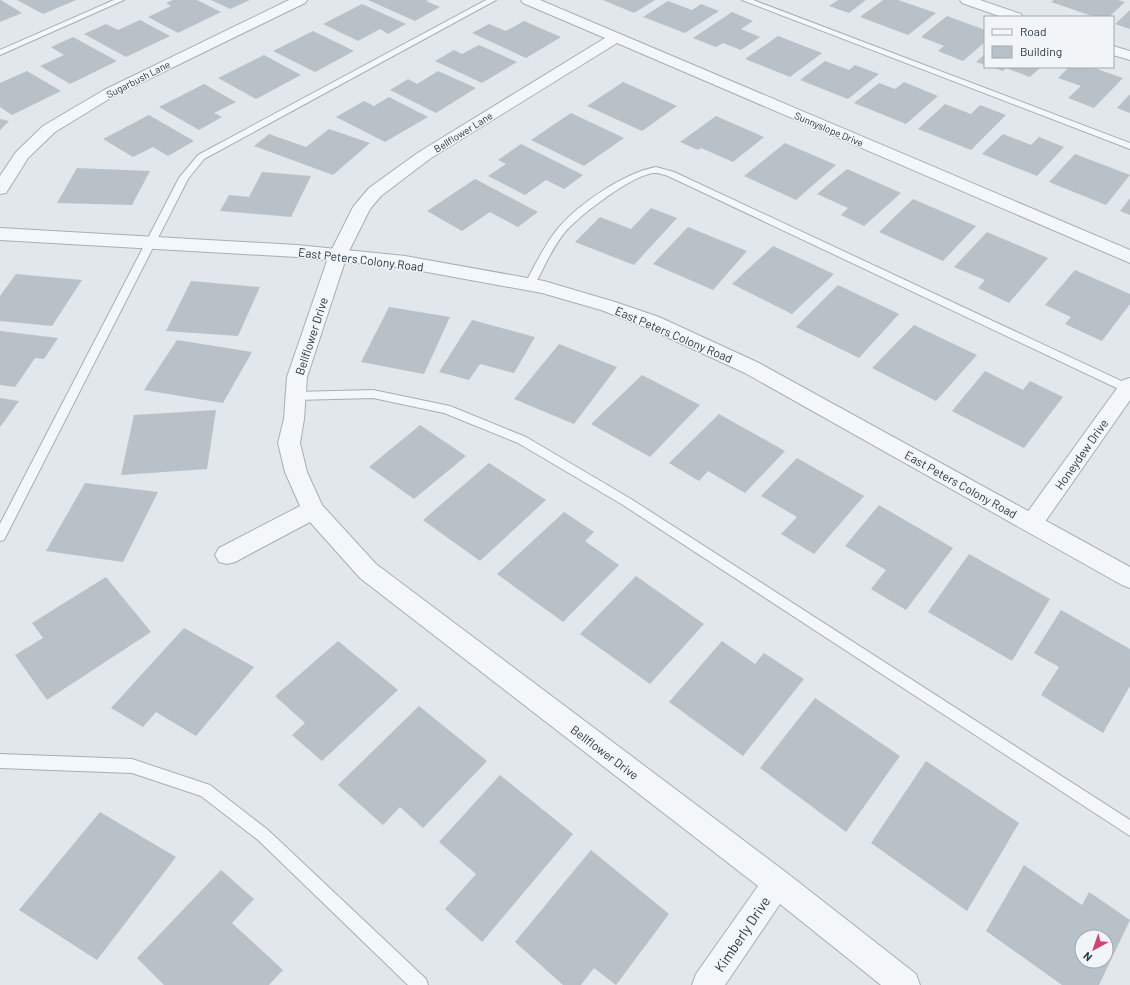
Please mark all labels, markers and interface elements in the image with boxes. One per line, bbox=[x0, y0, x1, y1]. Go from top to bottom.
legend bbox=[984, 16, 1114, 68]
text: Road bbox=[1020, 24, 1047, 38]
text: Building bbox=[1020, 44, 1062, 58]
street label: Sugarbush Lane bbox=[104, 58, 172, 100]
street label: Bellflower Lane bbox=[432, 109, 494, 155]
street label: Sunnyslope Drive bbox=[793, 109, 865, 149]
street label: East Peters Colony Road bbox=[298, 244, 424, 274]
street label: Bellflower Drive bbox=[292, 295, 330, 377]
street label: East Peters Colony Road bbox=[613, 303, 735, 365]
street label: Honeydew Drive bbox=[1051, 416, 1111, 492]
street label: East Peters Colony Road bbox=[902, 447, 1020, 521]
street label: Bellflower Drive bbox=[568, 722, 642, 782]
street label: Kimberly Drive bbox=[710, 893, 774, 975]
north arrow bbox=[1074, 929, 1114, 969]
text: N bbox=[1080, 950, 1094, 964]

